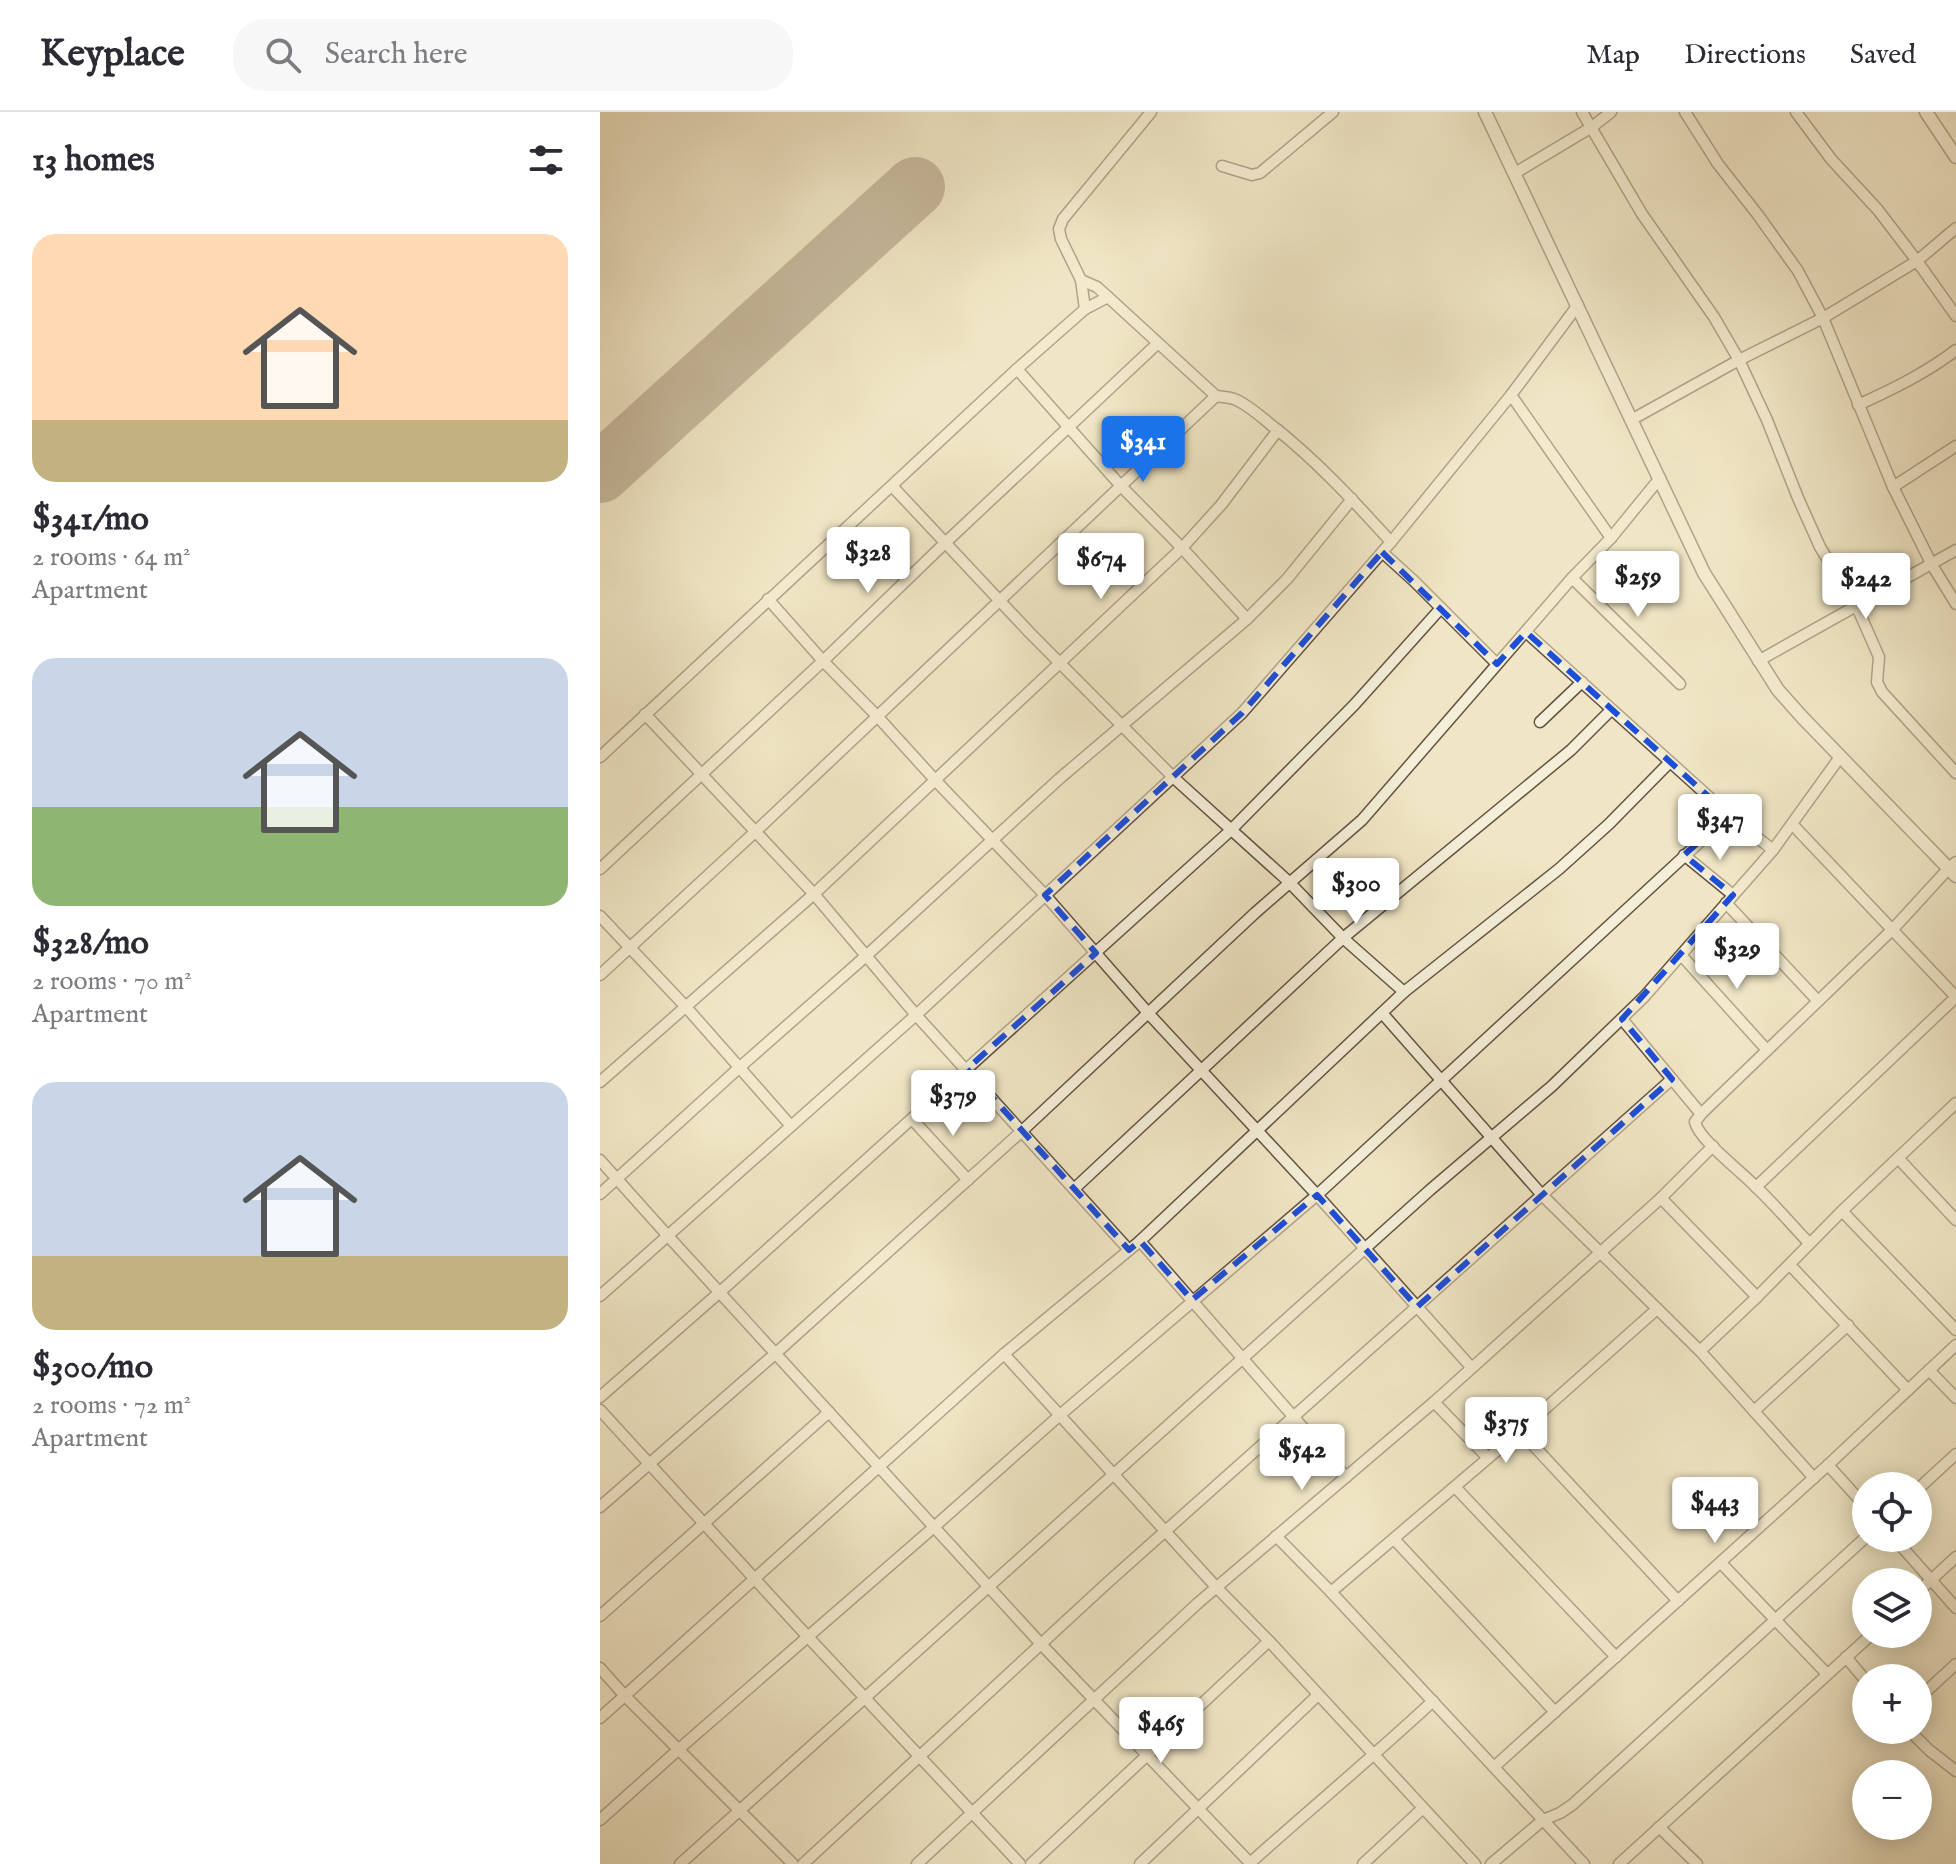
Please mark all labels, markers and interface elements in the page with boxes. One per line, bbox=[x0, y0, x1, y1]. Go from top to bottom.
search box bbox=[233, 19, 793, 91]
text: Keyplace bbox=[40, 31, 185, 79]
icon: search bbox=[261, 33, 305, 77]
text: Search here bbox=[325, 36, 468, 74]
text: Map bbox=[1586, 38, 1640, 73]
text: Directions bbox=[1684, 38, 1806, 73]
text: Saved bbox=[1850, 38, 1916, 73]
icon: filters bbox=[524, 138, 568, 182]
text: 13 homes bbox=[32, 139, 155, 182]
icon: home bbox=[228, 286, 372, 430]
pin: $341 bbox=[1096, 416, 1190, 484]
text: $341 bbox=[1120, 425, 1166, 458]
text: $341/mo bbox=[32, 498, 149, 541]
pin: $328 bbox=[821, 527, 915, 595]
pin: $674 bbox=[1054, 533, 1148, 601]
text: $328 bbox=[845, 536, 891, 569]
text: 2 rooms · 64 m² bbox=[32, 541, 191, 574]
text: $674 bbox=[1076, 542, 1126, 575]
pin: $259 bbox=[1591, 551, 1685, 619]
pin: $242 bbox=[1819, 553, 1913, 621]
text: $259 bbox=[1614, 560, 1662, 593]
text: $242 bbox=[1840, 562, 1892, 595]
text: Apartment bbox=[32, 574, 148, 607]
icon: home bbox=[228, 710, 372, 854]
pin: $347 bbox=[1673, 794, 1767, 862]
text: $347 bbox=[1696, 803, 1744, 836]
pin: $300 bbox=[1309, 858, 1403, 926]
text: $300 bbox=[1331, 867, 1381, 900]
text: $328/mo bbox=[32, 922, 149, 965]
pin: $329 bbox=[1690, 923, 1784, 991]
text: $329 bbox=[1713, 932, 1761, 965]
text: 2 rooms · 70 m² bbox=[32, 965, 192, 998]
text: Apartment bbox=[32, 998, 148, 1031]
pin: $379 bbox=[906, 1070, 1000, 1138]
text: $379 bbox=[929, 1079, 977, 1112]
icon: home bbox=[228, 1134, 372, 1278]
text: $300/mo bbox=[32, 1346, 153, 1389]
text: 2 rooms · 72 m² bbox=[32, 1389, 191, 1422]
pin: $375 bbox=[1459, 1397, 1553, 1465]
text: $375 bbox=[1483, 1406, 1529, 1439]
text: Apartment bbox=[32, 1422, 148, 1455]
pin: $542 bbox=[1255, 1424, 1349, 1492]
text: $542 bbox=[1278, 1433, 1326, 1466]
map controls bbox=[1852, 1472, 1932, 1840]
button: locate bbox=[1852, 1472, 1932, 1552]
pin: $443 bbox=[1668, 1477, 1762, 1545]
text: $443 bbox=[1690, 1486, 1740, 1519]
button: layers bbox=[1852, 1568, 1932, 1648]
button: + bbox=[1852, 1664, 1932, 1744]
pin: $465 bbox=[1114, 1697, 1208, 1765]
text: $465 bbox=[1137, 1706, 1185, 1739]
button: − bbox=[1852, 1760, 1932, 1840]

